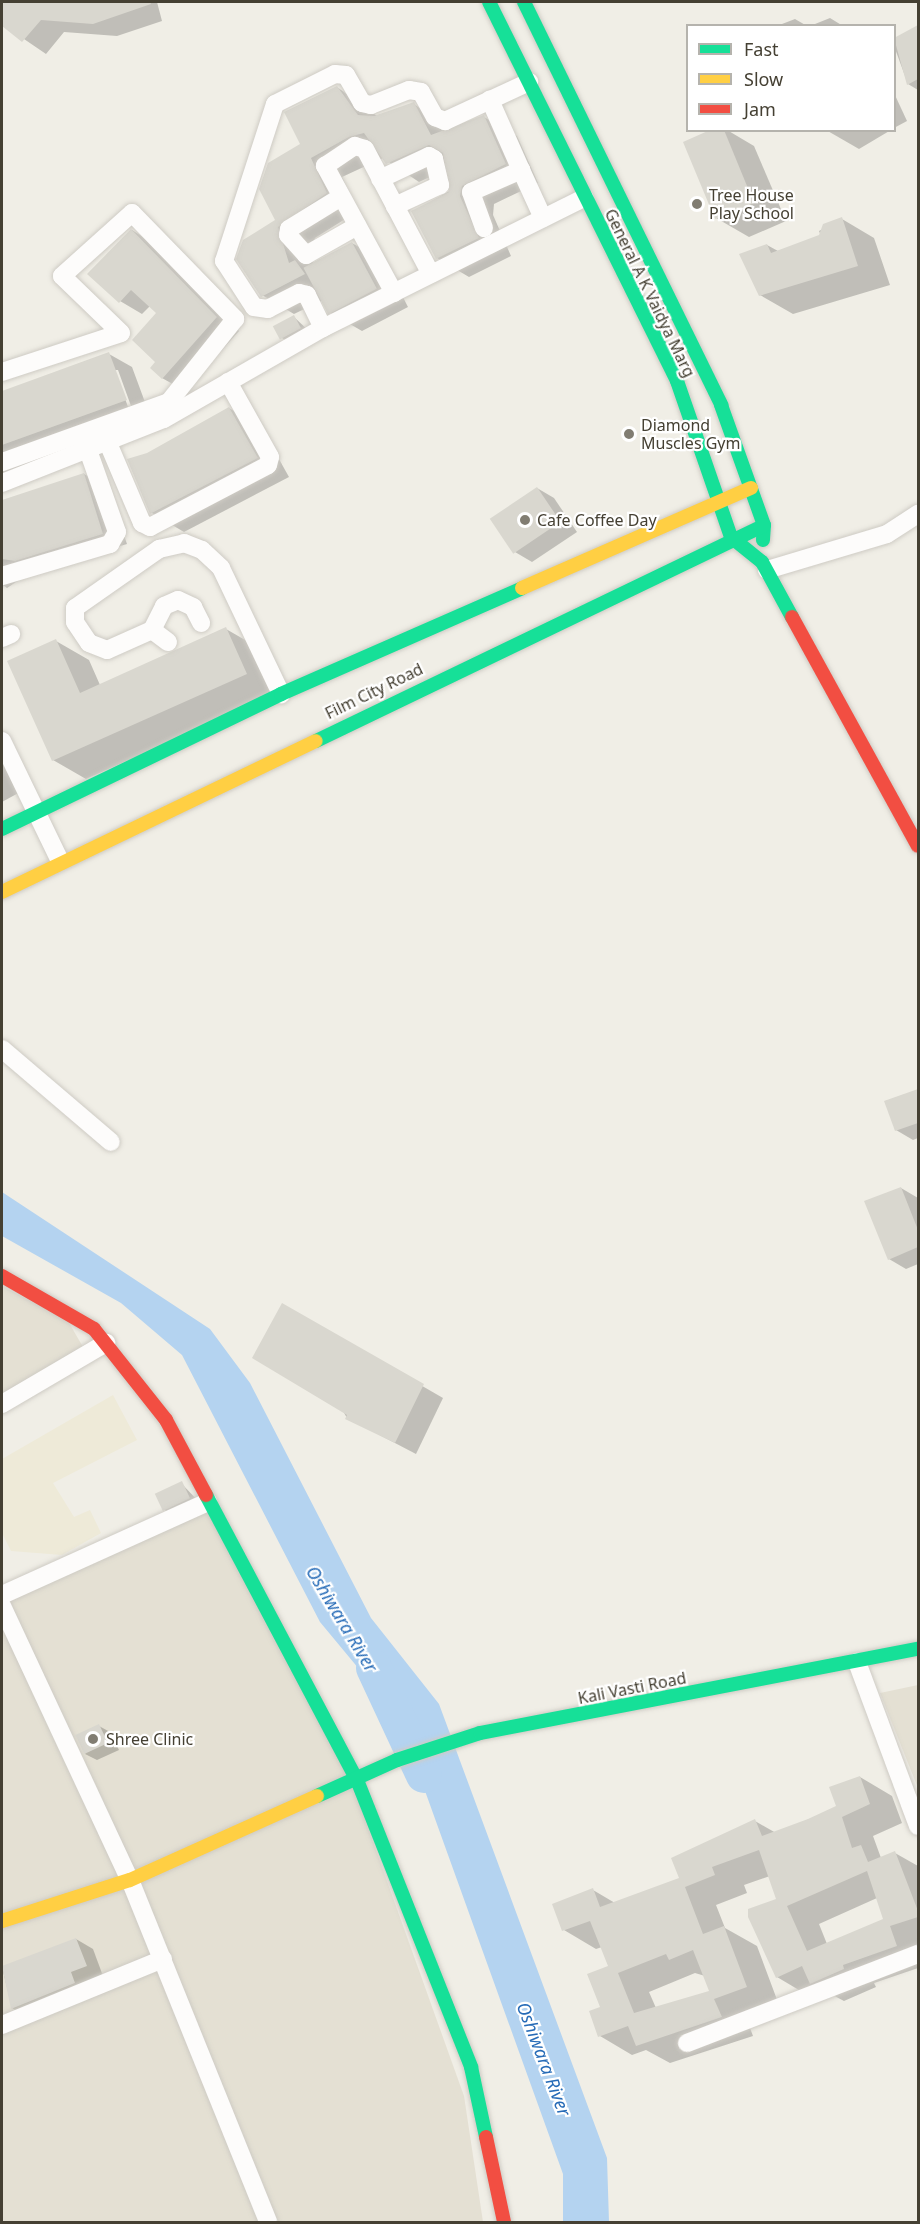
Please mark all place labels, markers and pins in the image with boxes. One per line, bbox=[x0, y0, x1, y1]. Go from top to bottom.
place label: Tree House Play School bbox=[709, 185, 794, 223]
marker: Tree House Play School bbox=[690, 197, 704, 211]
place label: Diamond Muscles Gym bbox=[641, 415, 740, 453]
marker: Diamond Muscles Gym bbox=[622, 427, 636, 441]
place label: Cafe Coffee Day bbox=[537, 510, 657, 530]
marker: Cafe Coffee Day bbox=[518, 513, 532, 527]
place label: Shree Clinic bbox=[106, 1729, 193, 1749]
marker: Shree Clinic bbox=[84, 1730, 102, 1748]

